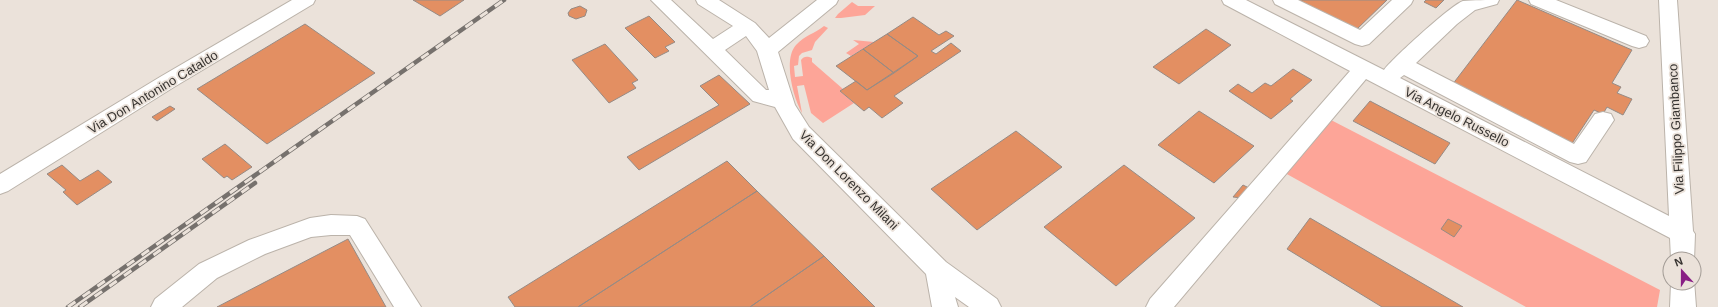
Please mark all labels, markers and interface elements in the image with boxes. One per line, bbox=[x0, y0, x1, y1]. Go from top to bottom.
street label: Via Don Antonino Cataldo bbox=[85, 47, 221, 137]
street label: Via Filippo Giambanco bbox=[1665, 63, 1687, 195]
street label: Via Angelo Russello bbox=[1402, 84, 1512, 150]
street label: Via Don Lorenzo Milani bbox=[796, 127, 902, 233]
north arrow bbox=[1662, 251, 1702, 291]
text: N bbox=[1673, 255, 1684, 269]

